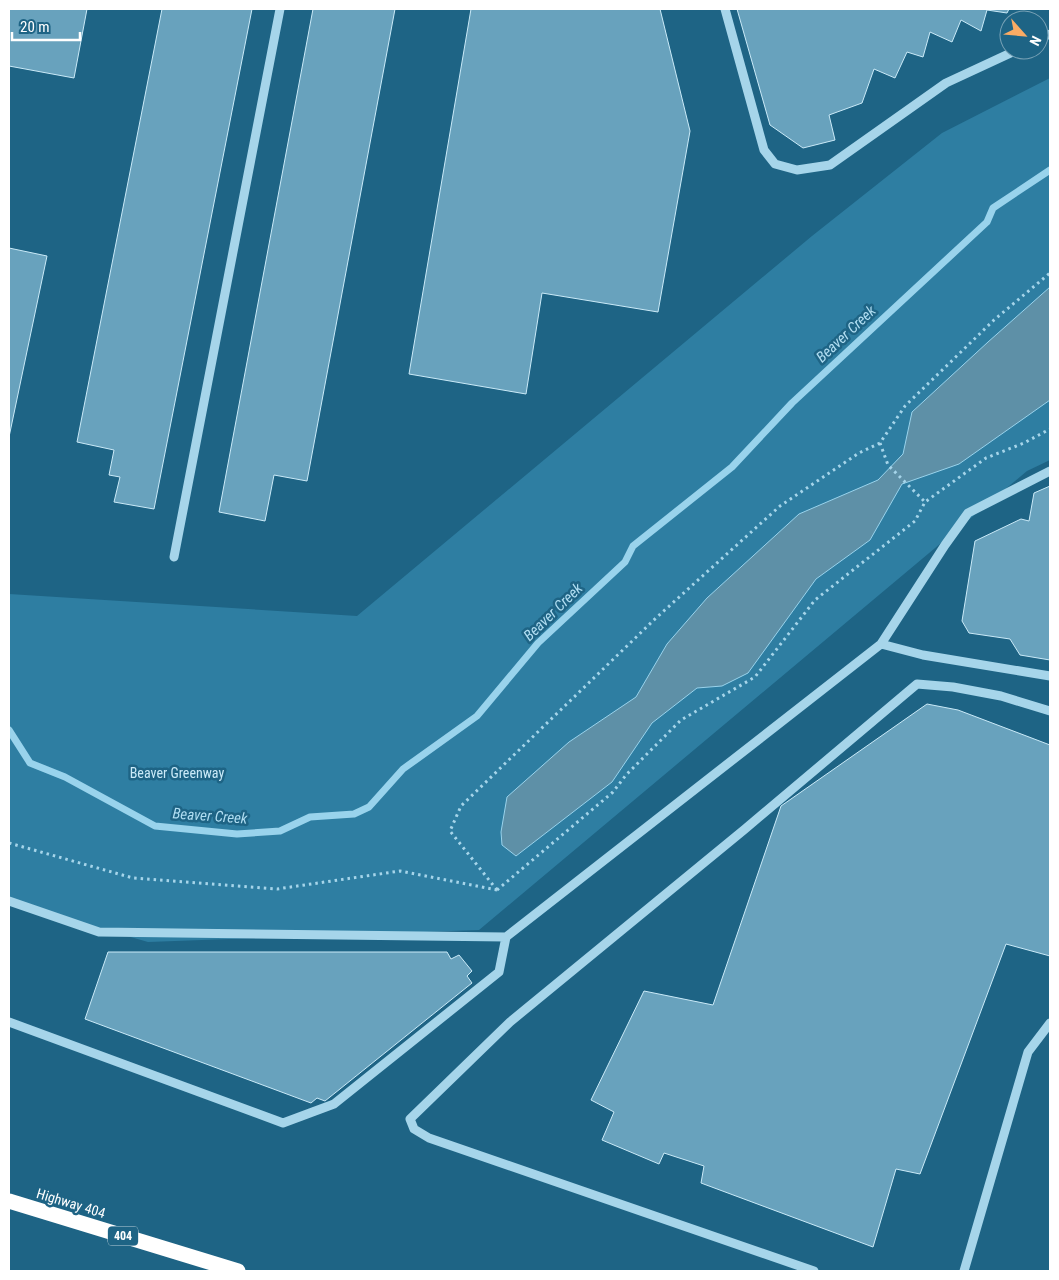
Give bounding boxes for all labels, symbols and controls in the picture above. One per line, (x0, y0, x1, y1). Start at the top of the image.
scale bar (12, 10, 80, 42)
north arrow (999, 10, 1049, 60)
text: 20 m (20, 18, 50, 36)
text: N (1027, 33, 1045, 48)
water label: Beaver Creek (812, 301, 880, 366)
water label: Beaver Creek (520, 579, 587, 645)
park label: Beaver Greenway (130, 765, 224, 781)
water label: Beaver Creek (172, 804, 249, 828)
street label: Highway 404 (35, 1185, 107, 1221)
road number: 404 (108, 1226, 138, 1246)

